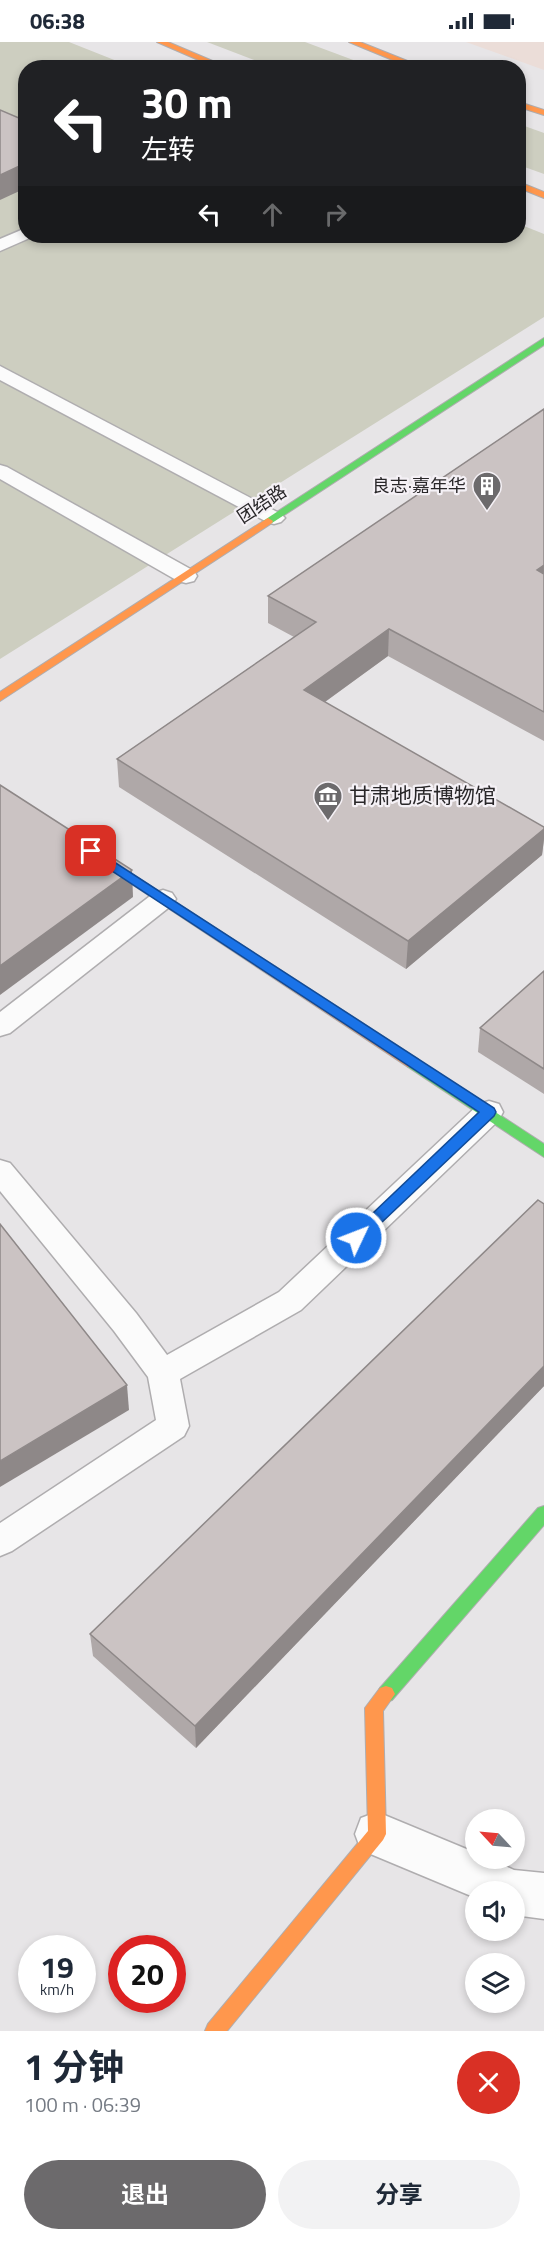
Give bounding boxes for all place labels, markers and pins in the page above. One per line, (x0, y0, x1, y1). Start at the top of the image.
building icon: 良志·嘉年华 (471, 470, 503, 512)
place label: 良志·嘉年华 (372, 472, 466, 499)
place label: 甘肃地质博物馆 (349, 779, 496, 811)
museum icon: 甘肃地质博物馆 (312, 780, 344, 822)
pin (65, 825, 116, 876)

